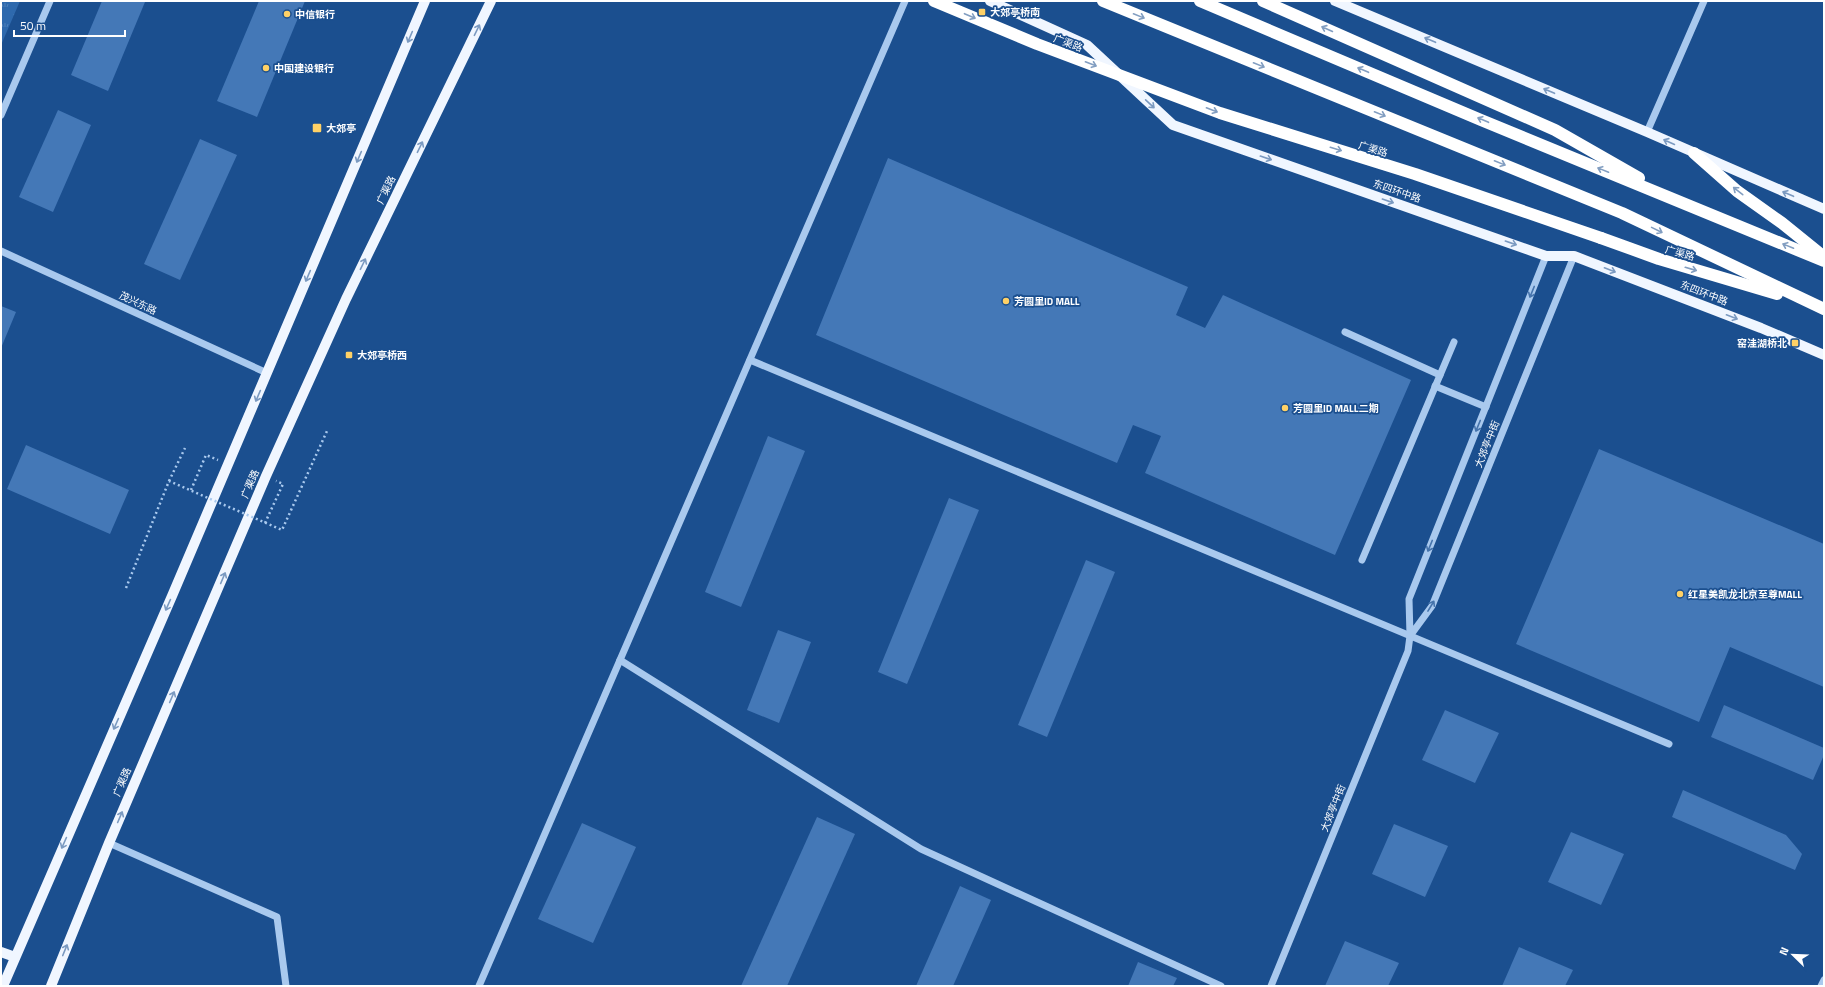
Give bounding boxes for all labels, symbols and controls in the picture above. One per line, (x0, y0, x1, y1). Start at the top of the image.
place label: 大郊亭桥南 (990, 5, 1040, 20)
place label: 中信银行 (295, 7, 335, 22)
marker: 大郊亭桥南 (977, 7, 987, 17)
marker: 中信银行 (282, 9, 292, 19)
scale bar (14, 12, 125, 38)
one-way arrow (1133, 12, 1145, 20)
one-way arrow (964, 13, 976, 20)
text: 50 m (20, 16, 46, 35)
one-way arrow (474, 25, 481, 37)
one-way arrow (1321, 25, 1333, 32)
one-way arrow (405, 30, 413, 42)
street label: 广渠路 (1051, 31, 1085, 55)
one-way arrow (1424, 36, 1436, 44)
place label: 中国建设银行 (274, 61, 334, 76)
one-way arrow (1084, 61, 1096, 69)
one-way arrow (1253, 62, 1265, 69)
marker: 中国建设银行 (261, 63, 271, 73)
one-way arrow (1357, 66, 1369, 73)
one-way arrow (1544, 87, 1556, 94)
one-way arrow (1145, 99, 1155, 108)
one-way arrow (1206, 107, 1218, 115)
one-way arrow (1373, 111, 1385, 118)
one-way arrow (1477, 116, 1489, 124)
place label: 大郊亭 (326, 121, 356, 136)
marker: 大郊亭 (311, 122, 323, 134)
street label: 广渠路 (1356, 137, 1390, 161)
one-way arrow (1663, 138, 1675, 145)
one-way arrow (417, 141, 424, 153)
one-way arrow (1330, 146, 1342, 154)
one-way arrow (355, 150, 362, 162)
one-way arrow (1259, 154, 1271, 162)
one-way arrow (1494, 160, 1506, 168)
one-way arrow (1597, 166, 1609, 173)
street label: 广渠路 (373, 173, 399, 207)
street label: 东四环中路 (1371, 176, 1423, 206)
one-way arrow (1732, 187, 1743, 195)
one-way arrow (1783, 190, 1795, 197)
one-way arrow (1382, 197, 1394, 205)
one-way arrow (1650, 227, 1662, 234)
one-way arrow (1505, 240, 1517, 248)
street label: 广渠路 (1664, 242, 1696, 264)
one-way arrow (1782, 242, 1794, 249)
one-way arrow (360, 258, 367, 270)
one-way arrow (1684, 266, 1697, 273)
one-way arrow (1604, 267, 1616, 275)
one-way arrow (304, 270, 312, 282)
street label: 东四环中路 (1678, 277, 1730, 309)
one-way arrow (1528, 285, 1535, 297)
street label: 茂兴东路 (117, 288, 159, 318)
place label: 芳圆里ID MALL (1014, 294, 1080, 309)
marker: 芳圆里ID MALL (1001, 296, 1011, 306)
one-way arrow (1725, 313, 1737, 321)
place label: 窑洼湖桥北 (1737, 336, 1787, 351)
marker: 窑洼湖桥北 (1790, 338, 1800, 348)
place label: 大郊亭桥西 (357, 348, 407, 363)
marker: 大郊亭桥西 (344, 350, 354, 360)
one-way arrow (253, 390, 261, 402)
place label: 芳圆里ID MALL二期 (1293, 401, 1378, 416)
marker: 芳圆里ID MALL二期 (1280, 403, 1290, 413)
street label: 大郊亭中街 (1471, 418, 1503, 470)
one-way arrow (1474, 419, 1482, 431)
street label: 广渠路 (237, 467, 263, 501)
one-way arrow (1426, 540, 1433, 552)
one-way arrow (220, 572, 227, 584)
place label: 红星美凯龙北京至尊MALL (1688, 587, 1802, 602)
marker: 红星美凯龙北京至尊MALL (1675, 589, 1685, 599)
one-way arrow (164, 599, 172, 611)
one-way arrow (1427, 601, 1435, 612)
one-way arrow (168, 692, 176, 704)
one-way arrow (112, 718, 120, 730)
street label: 广渠路 (109, 765, 135, 799)
street label: 大郊亭中街 (1317, 782, 1349, 834)
one-way arrow (117, 811, 125, 823)
one-way arrow (60, 837, 68, 849)
north arrow (1773, 935, 1813, 975)
one-way arrow (62, 944, 70, 956)
text: N (1775, 944, 1793, 958)

